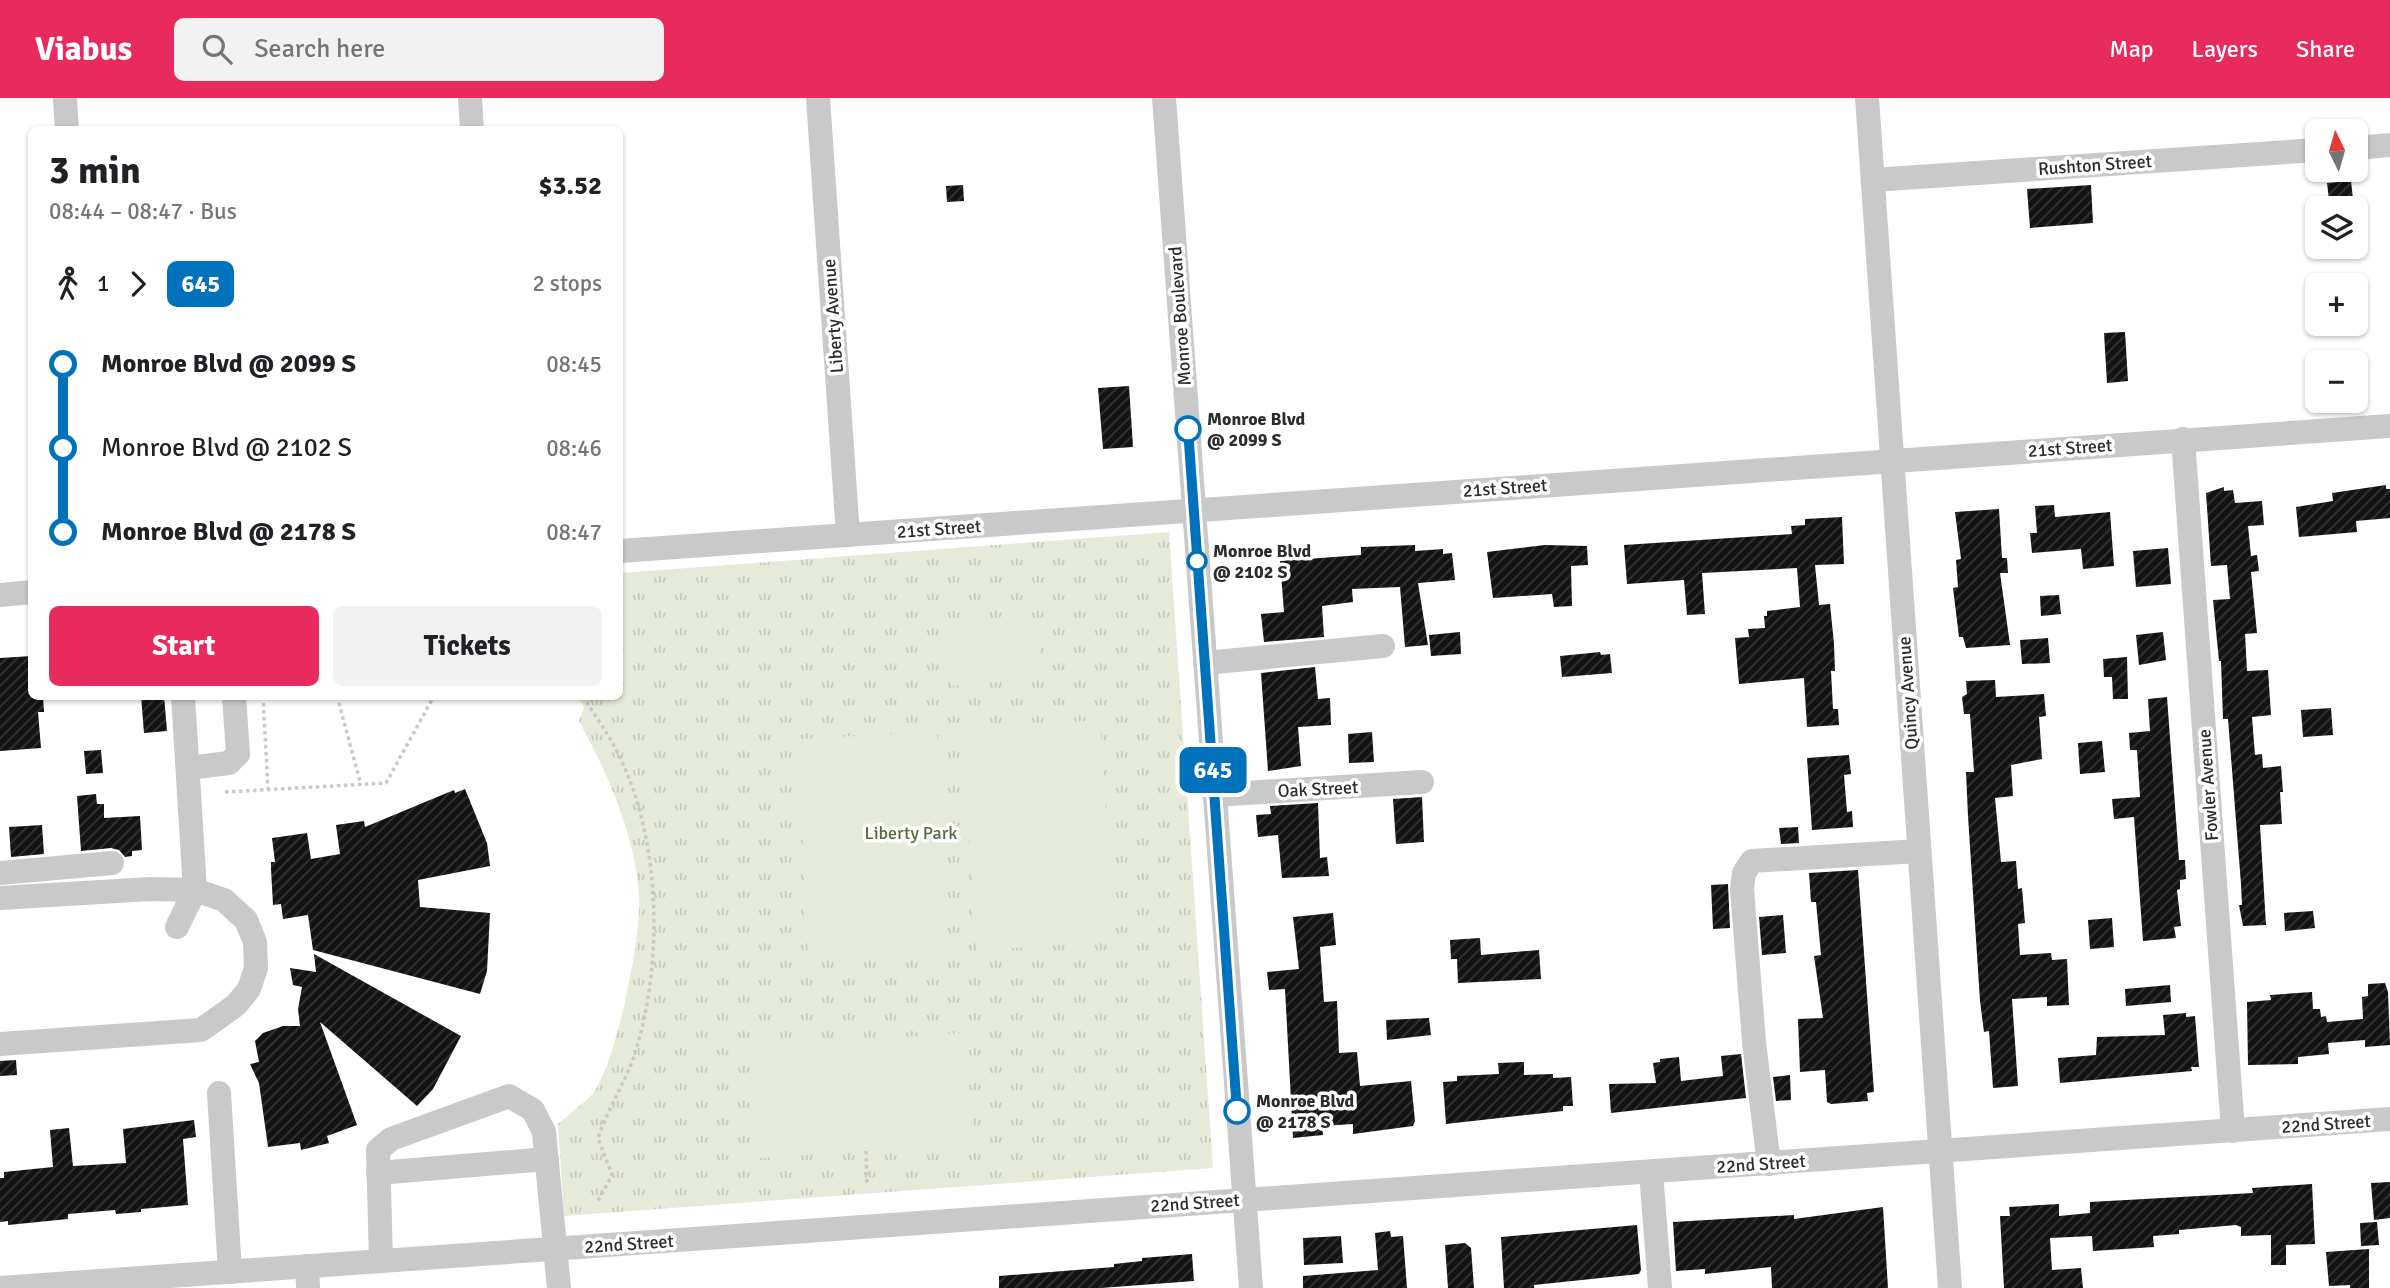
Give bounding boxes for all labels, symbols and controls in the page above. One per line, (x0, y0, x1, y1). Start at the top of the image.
search box (174, 18, 664, 81)
text: Viabus (35, 29, 132, 70)
icon: search (198, 30, 236, 68)
text: Search here (254, 33, 385, 65)
text: Map (2109, 34, 2154, 64)
text: Layers (2192, 34, 2258, 64)
text: Share (2296, 34, 2355, 64)
north arrow (2305, 119, 2368, 182)
map controls (2305, 119, 2368, 413)
text: 3 min (49, 147, 141, 194)
street label: Rushton Street (2037, 150, 2153, 180)
text: $3.52 (538, 170, 602, 202)
button: layers (2305, 196, 2368, 259)
text: 08:44 – 08:47 · Bus (49, 197, 237, 226)
street label: Monroe Boulevard (1164, 246, 1196, 386)
street label: Liberty Avenue (818, 258, 848, 374)
icon: walk (49, 265, 87, 303)
icon: forward (119, 265, 157, 303)
text: 1 (97, 269, 109, 298)
text: 645 (181, 269, 220, 299)
text: 2 stops (532, 269, 602, 298)
button: + (2305, 273, 2368, 336)
text: Monroe Blvd @ 2099 S (101, 348, 356, 380)
text: 08:45 (546, 350, 602, 379)
button: − (2305, 350, 2368, 413)
place label: Monroe Blvd @ 2099 S (1207, 408, 1305, 451)
marker: Monroe Blvd @ 2099 S (1175, 416, 1201, 442)
text: Monroe Blvd @ 2102 S (101, 432, 352, 464)
text: 08:46 (546, 434, 602, 463)
street label: 21st Street (2027, 434, 2113, 462)
street label: 21st Street (1462, 474, 1548, 502)
street label: 21st Street (896, 515, 982, 543)
text: Monroe Blvd @ 2178 S (101, 516, 356, 548)
text: 08:47 (546, 518, 602, 547)
place label: Monroe Blvd @ 2102 S (1213, 540, 1311, 583)
marker: Monroe Blvd @ 2102 S (1187, 551, 1207, 571)
button: Start (49, 606, 319, 686)
button: Tickets (333, 606, 602, 686)
street label: Quincy Avenue (1893, 636, 1923, 750)
street label: Fowler Avenue (2193, 728, 2223, 842)
line badge: 645 (1173, 747, 1253, 793)
text: 645 (1194, 755, 1232, 785)
street label: Oak Street (1277, 776, 1359, 802)
park label: Liberty Park (865, 822, 957, 844)
place label: Monroe Blvd @ 2178 S (1256, 1090, 1354, 1133)
marker: Monroe Blvd @ 2178 S (1224, 1098, 1250, 1124)
street label: 22nd Street (2281, 1110, 2371, 1138)
street label: 22nd Street (1716, 1150, 1806, 1178)
street label: 22nd Street (1150, 1189, 1240, 1217)
street label: 22nd Street (584, 1230, 674, 1258)

